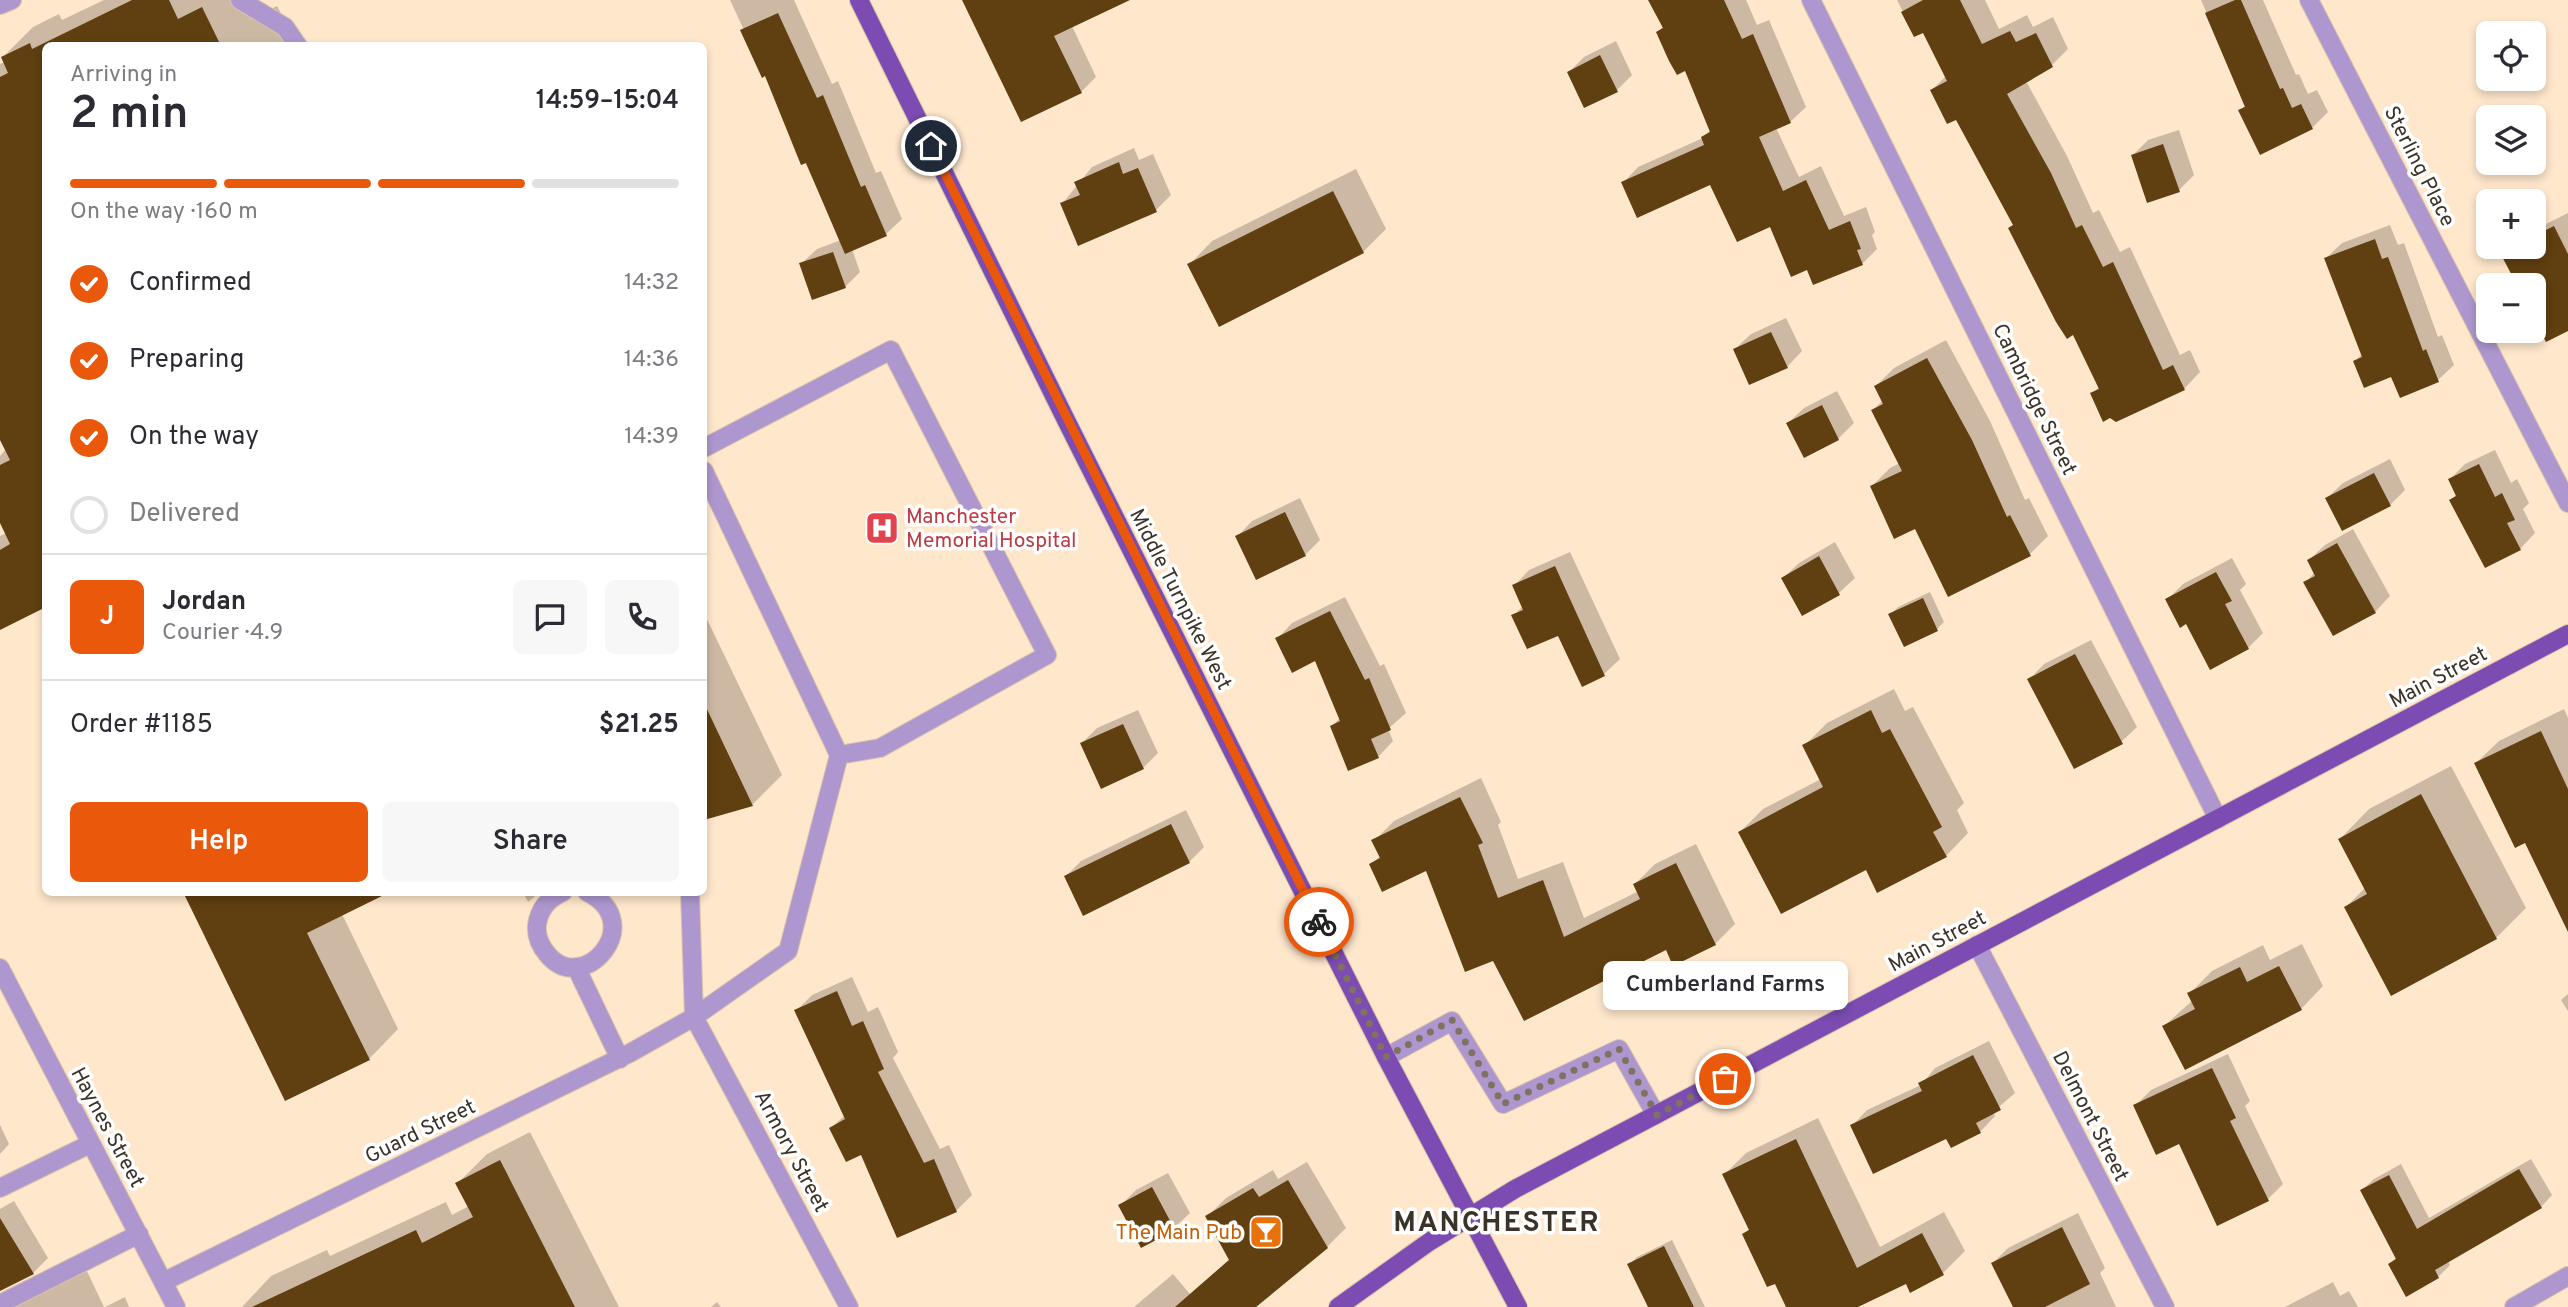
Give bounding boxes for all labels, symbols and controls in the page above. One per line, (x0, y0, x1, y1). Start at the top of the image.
map controls (2476, 21, 2546, 343)
button: locate (2476, 21, 2546, 91)
text: Arriving in (70, 61, 177, 90)
text: 14:59–15:04 (536, 85, 679, 118)
text: 2 min (70, 86, 189, 145)
street label: Sterling Place (2377, 102, 2461, 231)
button: layers (2476, 105, 2546, 175)
pin (901, 116, 961, 176)
icon: home (912, 127, 950, 165)
button: + (2476, 189, 2546, 259)
text: On the way · 160 m (70, 198, 258, 227)
icon: check (70, 265, 108, 303)
text: Confirmed (129, 267, 252, 300)
text: 14:32 (624, 269, 679, 298)
button: − (2476, 273, 2546, 343)
street label: Cambridge Street (1985, 319, 2082, 480)
icon: check (70, 342, 108, 380)
text: Preparing (129, 344, 244, 377)
text: 14:36 (624, 346, 679, 375)
icon: check (70, 419, 108, 457)
text: On the way (129, 421, 259, 454)
text: 14:39 (624, 423, 679, 452)
text: Delivered (129, 498, 240, 531)
place label: Manchester Memorial Hospital (906, 504, 1077, 555)
street label: Middle Turnpike West (1122, 505, 1237, 695)
hospital icon: Manchester Memorial Hospital (863, 509, 901, 547)
button: chat (513, 580, 587, 654)
button: phone (605, 580, 679, 654)
text: Jordan (162, 586, 246, 619)
text: J (100, 601, 114, 634)
text: Courier · 4.9 (162, 619, 283, 648)
street label: Main Street (2385, 641, 2492, 715)
text: Order #1185 (70, 709, 213, 742)
text: $21.25 (599, 709, 679, 742)
button: Help (70, 802, 368, 882)
button: Share (382, 802, 679, 882)
courier (1284, 887, 1354, 957)
icon: bike (1300, 903, 1338, 941)
street label: Main Street (1884, 905, 1991, 979)
callout: Cumberland Farms (1602, 960, 1848, 1009)
text: Cumberland Farms (1626, 971, 1825, 1000)
street label: Delmont Street (2045, 1047, 2134, 1186)
pin (1695, 1049, 1755, 1109)
icon: bag (1706, 1060, 1744, 1098)
street label: Haynes Street (64, 1063, 150, 1192)
street label: Armory Street (747, 1086, 834, 1217)
street label: Guard Street (361, 1094, 480, 1171)
district label: MANCHESTER (1393, 1206, 1601, 1242)
bar icon: The Main Pub (1247, 1213, 1285, 1251)
place label: The Main Pub (1115, 1220, 1242, 1247)

